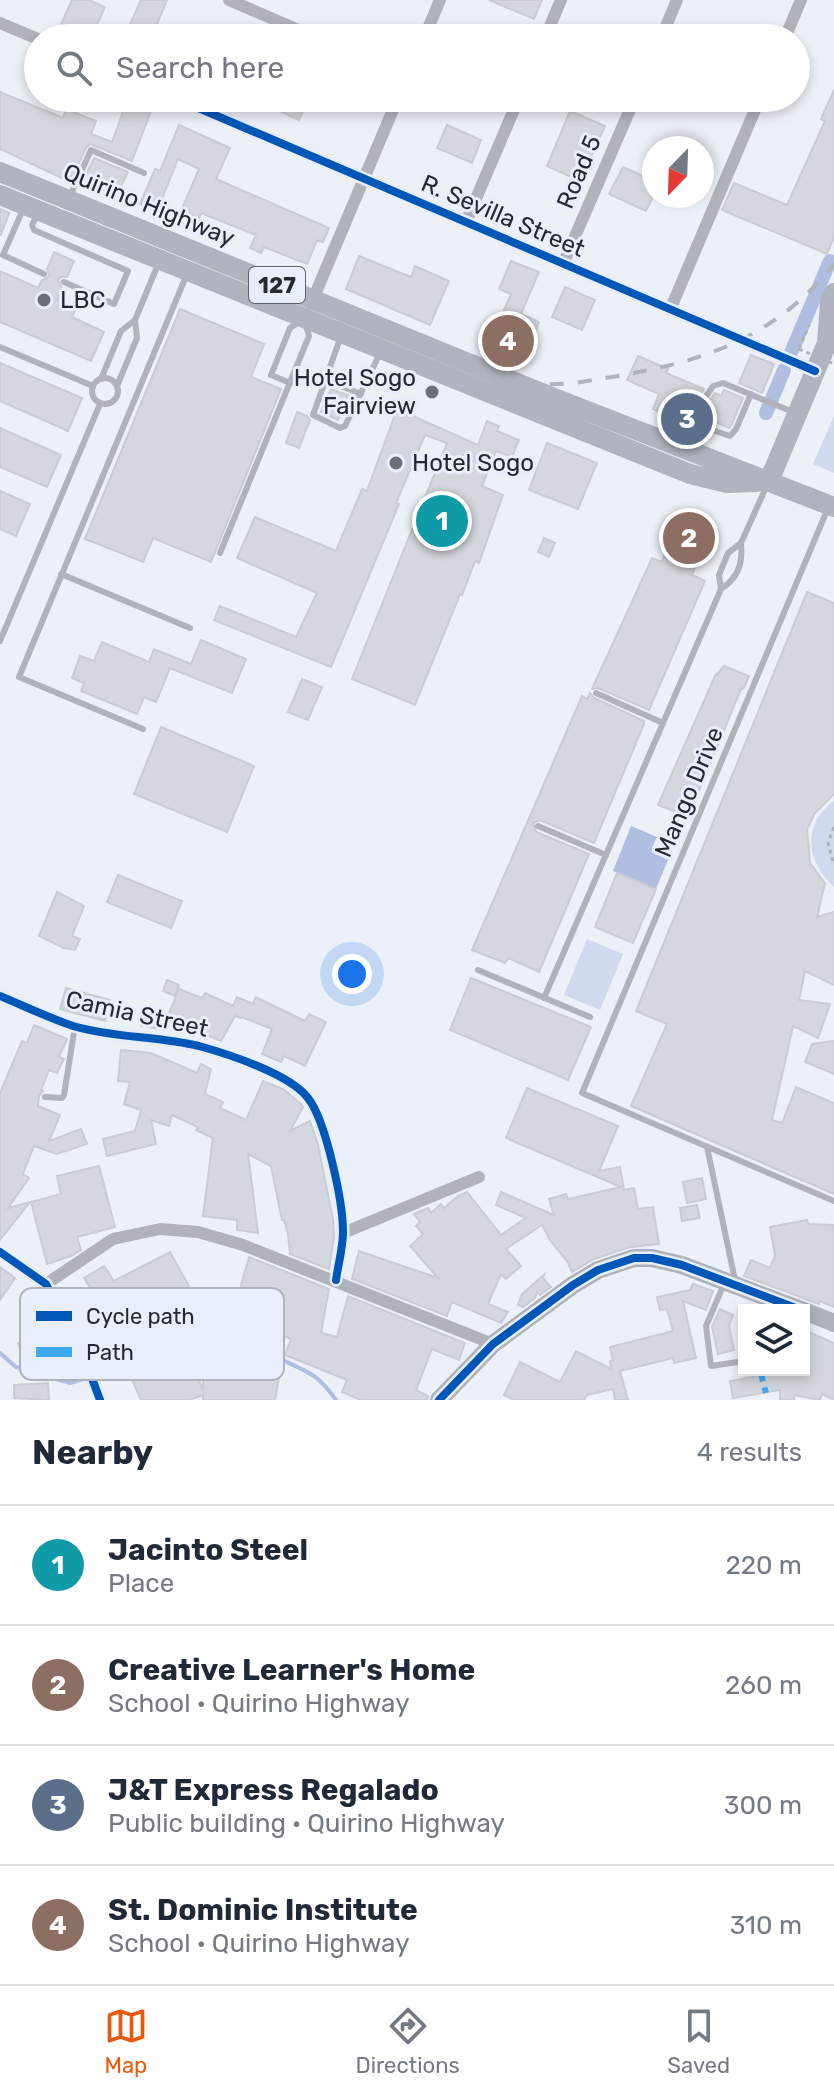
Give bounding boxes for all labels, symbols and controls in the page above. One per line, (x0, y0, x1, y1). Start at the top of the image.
search box (24, 24, 810, 112)
icon: search (52, 46, 96, 90)
text: Search here (116, 50, 284, 86)
street label: Road 5 (551, 131, 607, 213)
north arrow (642, 136, 714, 208)
street label: Quirino Highway (59, 158, 239, 252)
street label: R. Sevilla Street (417, 169, 589, 263)
road number: 127 (249, 267, 305, 303)
place label: LBC (60, 286, 106, 314)
marker: LBC (35, 291, 53, 309)
pin: 4 (482, 311, 534, 371)
place label: Hotel Sogo Fairview (294, 364, 416, 420)
marker: Hotel Sogo Fairview (423, 383, 441, 401)
pin: 3 (661, 389, 713, 449)
place label: Hotel Sogo (412, 449, 534, 477)
marker: Hotel Sogo (387, 454, 405, 472)
pin: 1 (416, 491, 468, 551)
pin: 2 (663, 508, 715, 568)
street label: Mango Drive (649, 723, 729, 861)
your location (332, 954, 372, 994)
street label: Camia Street (63, 985, 211, 1043)
legend (20, 1288, 284, 1380)
text: Cycle path (86, 1303, 195, 1330)
map controls (738, 1304, 810, 1376)
button: layers (738, 1304, 810, 1376)
text: Path (86, 1339, 134, 1366)
text: Nearby (32, 1432, 153, 1473)
text: 4 results (697, 1437, 802, 1468)
text: Jacinto Steel (108, 1532, 308, 1568)
text: 1 (52, 1550, 64, 1581)
text: 220 m (725, 1550, 802, 1581)
text: Place (108, 1568, 174, 1599)
text: Creative Learner's Home (108, 1652, 475, 1688)
text: 2 (50, 1670, 66, 1701)
text: 260 m (725, 1670, 802, 1701)
text: School · Quirino Highway (108, 1688, 410, 1719)
text: J&T Express Regalado (108, 1772, 439, 1808)
text: 3 (49, 1790, 67, 1821)
text: 300 m (724, 1790, 802, 1821)
text: Public building · Quirino Highway (108, 1808, 505, 1839)
text: St. Dominic Institute (108, 1892, 418, 1928)
text: 4 (49, 1910, 67, 1941)
text: 310 m (730, 1910, 802, 1941)
text: School · Quirino Highway (108, 1928, 410, 1959)
tab: Map (104, 2004, 148, 2079)
tab: Directions (355, 2004, 460, 2079)
tab: Saved (667, 2004, 730, 2079)

